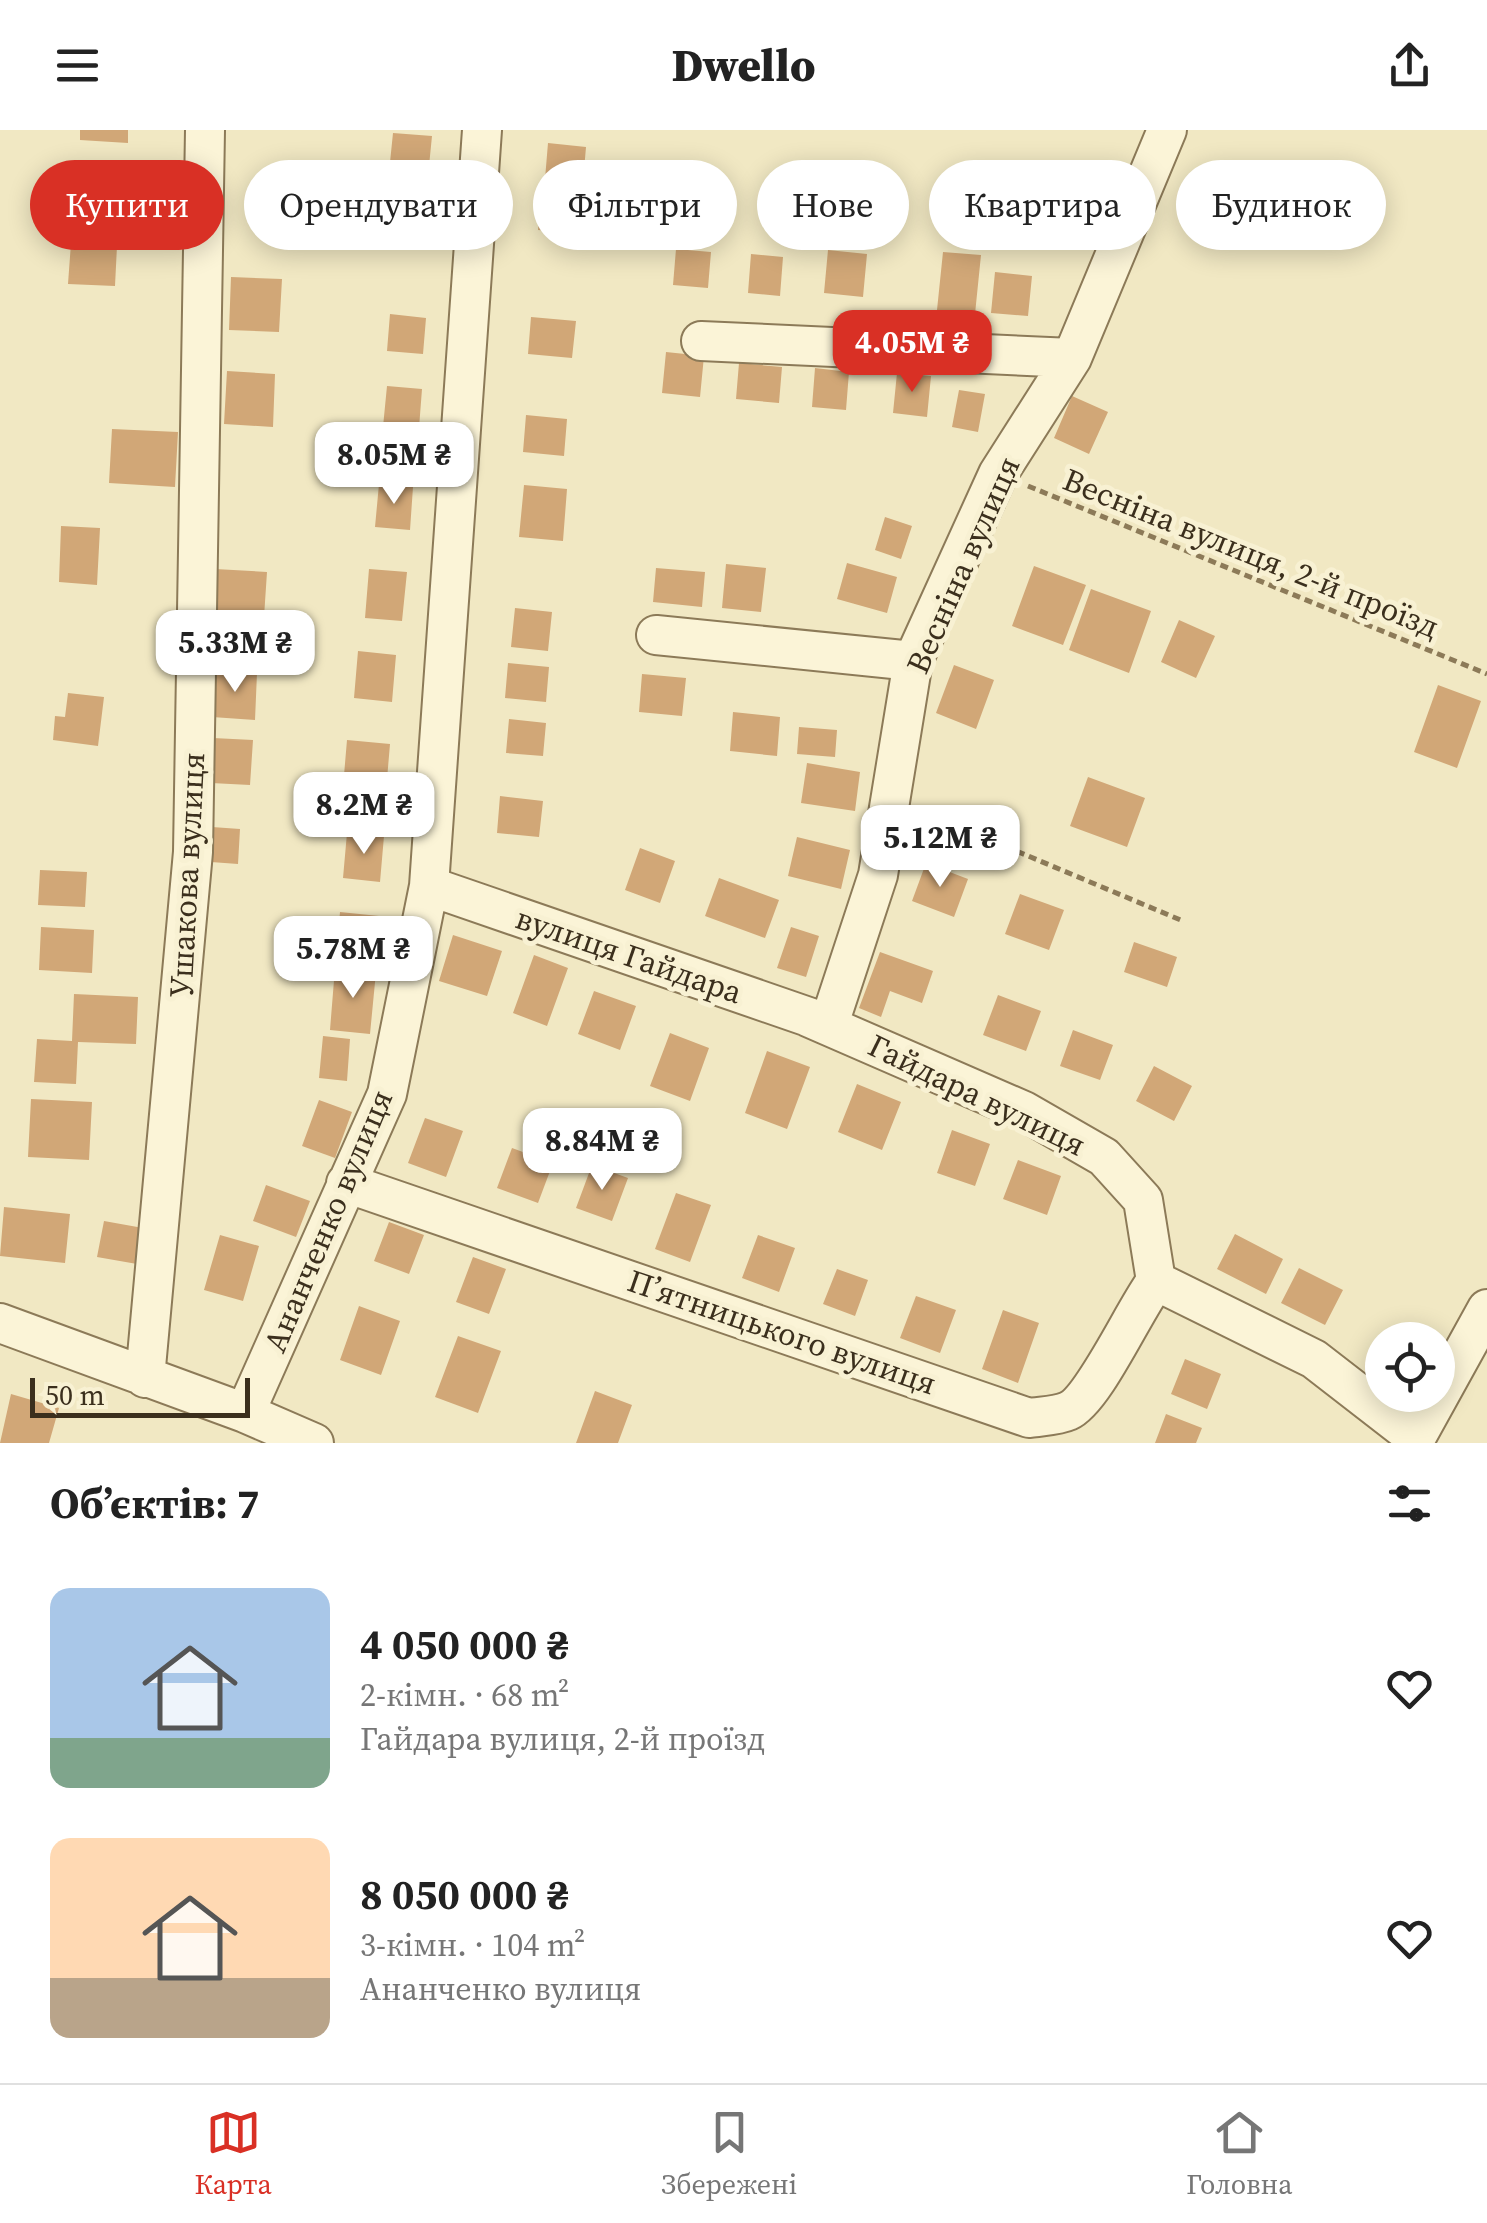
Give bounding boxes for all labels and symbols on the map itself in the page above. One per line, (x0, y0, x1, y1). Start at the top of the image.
pin: 4.05M ₴ (820, 310, 1004, 395)
pin: 8.05M ₴ (302, 422, 486, 507)
street label: Весніна вулиця (895, 450, 1031, 680)
street label: Весніна вулиця, 2-й проїзд (1057, 457, 1445, 649)
pin: 5.33M ₴ (143, 610, 327, 695)
street label: Ушакова вулиця (159, 751, 215, 999)
pin: 8.2M ₴ (283, 772, 445, 857)
pin: 5.12M ₴ (848, 805, 1032, 890)
street label: вулиця Гайдара (510, 896, 749, 1015)
pin: 5.78M ₴ (261, 916, 445, 1001)
street label: Гайдара вулиця (861, 1023, 1093, 1167)
street label: Ананченко вулиця (253, 1083, 403, 1359)
pin: 8.84M ₴ (510, 1108, 694, 1193)
street label: П’ятницького вулиця (622, 1259, 942, 1405)
scale bar (30, 1373, 250, 1418)

